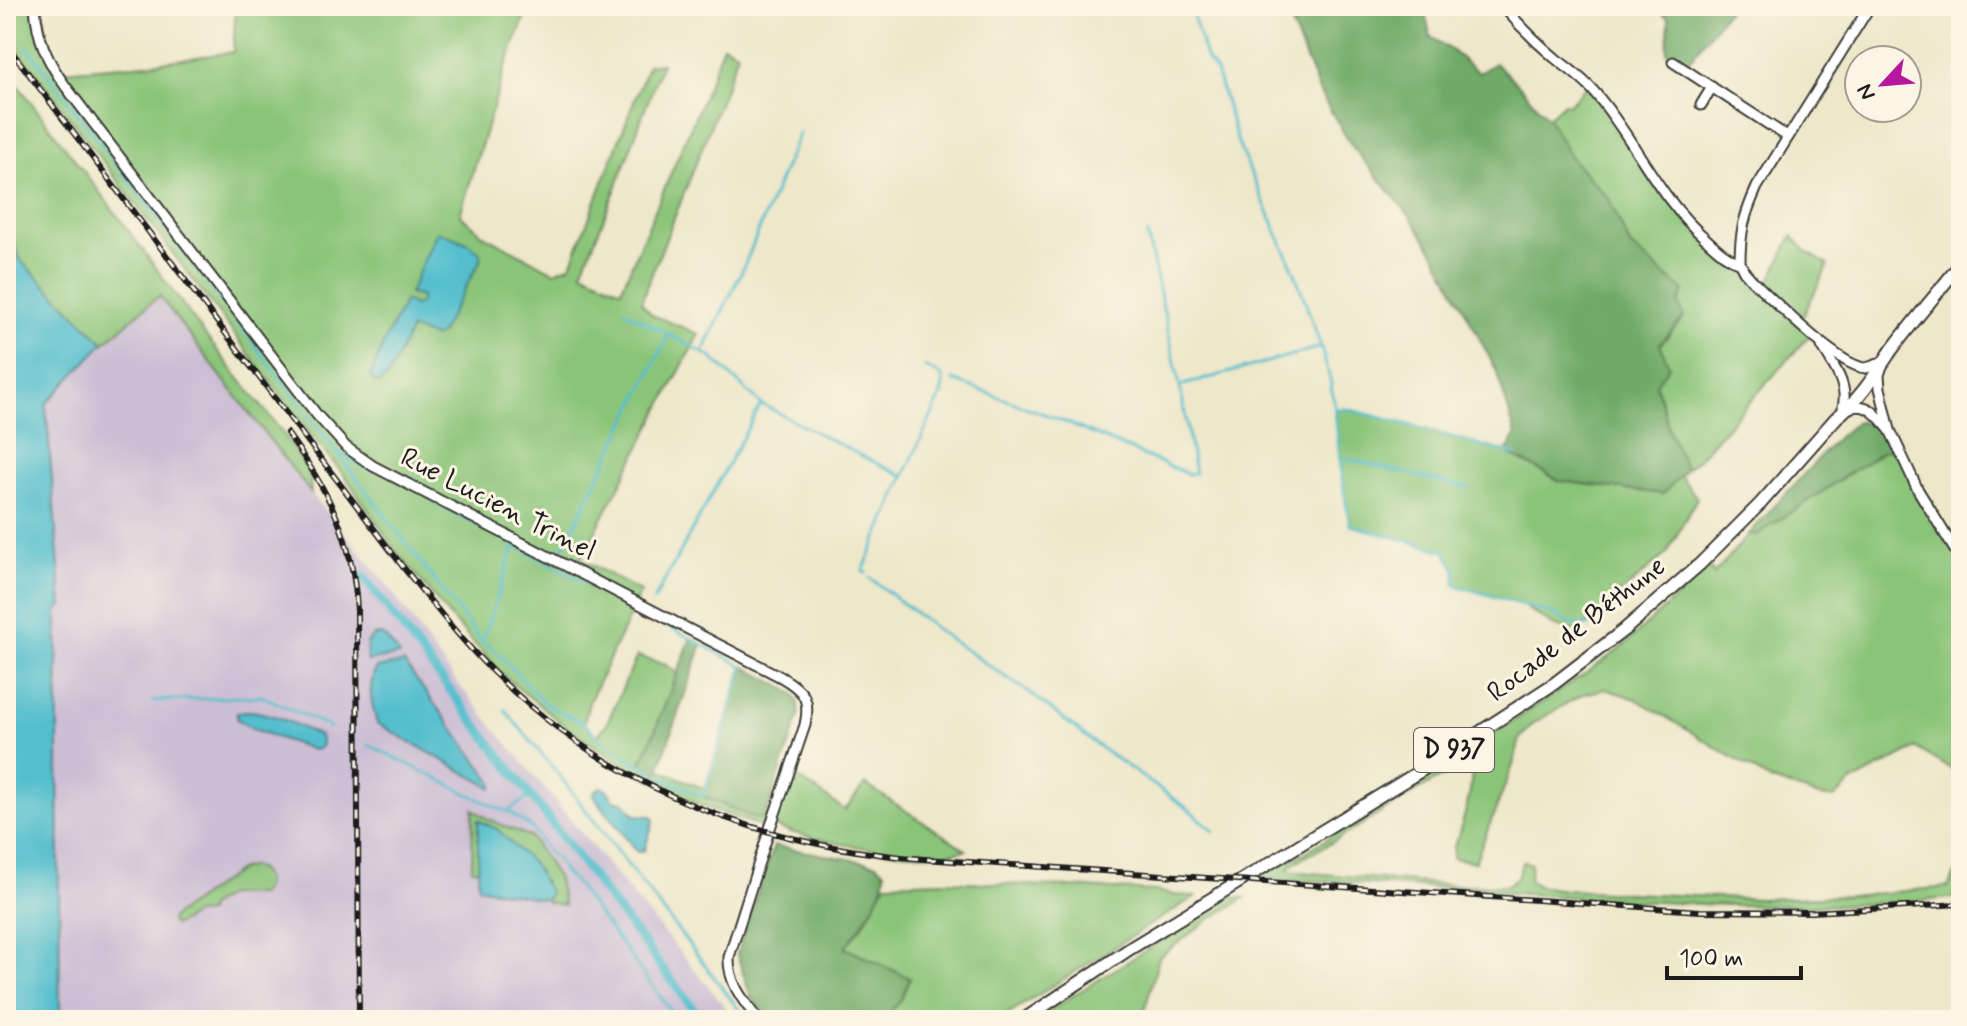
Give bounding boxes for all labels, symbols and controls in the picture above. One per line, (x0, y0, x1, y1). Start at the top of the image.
north arrow (1843, 44, 1923, 124)
text: N (1851, 79, 1883, 105)
street label: Rue Lucien Trinel (394, 440, 602, 570)
street label: Rocade de Béthune (1480, 548, 1674, 712)
road number: D 937 (1414, 728, 1494, 772)
scale bar (1667, 930, 1801, 980)
text: 100 m (1679, 944, 1743, 975)

